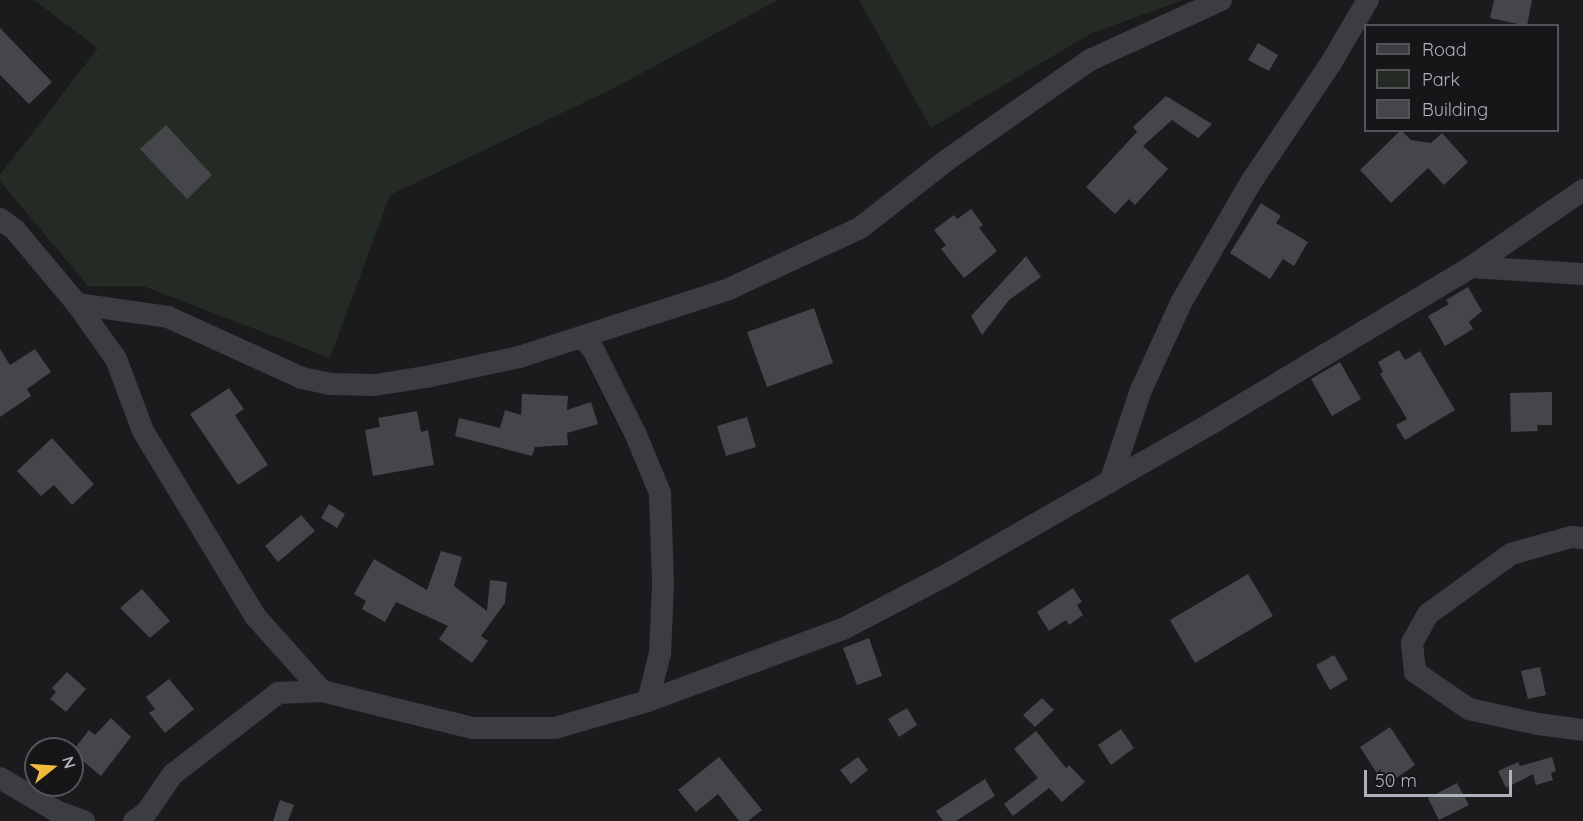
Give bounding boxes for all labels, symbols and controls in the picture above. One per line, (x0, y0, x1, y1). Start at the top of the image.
legend (1364, 24, 1559, 132)
text: Road (1422, 38, 1467, 61)
text: Park (1422, 68, 1460, 91)
text: Building (1422, 98, 1488, 121)
north arrow (24, 737, 84, 797)
text: N (58, 754, 81, 771)
scale bar (1367, 758, 1516, 796)
text: 50 m (1375, 769, 1417, 792)

